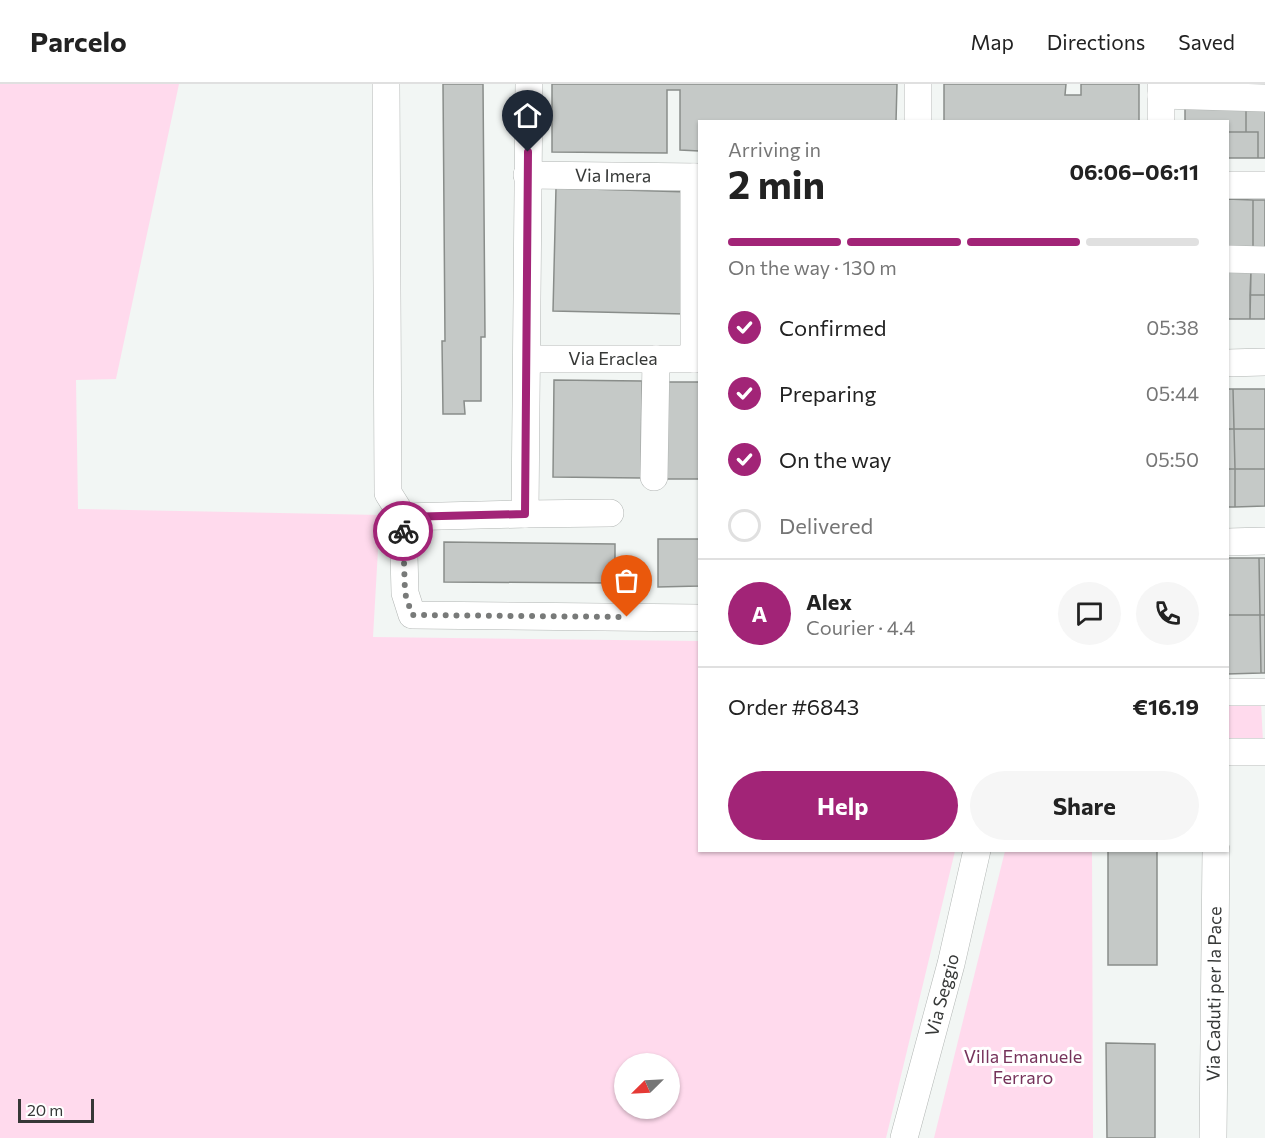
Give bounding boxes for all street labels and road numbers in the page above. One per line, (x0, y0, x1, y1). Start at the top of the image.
street label: Via Imera (575, 164, 651, 186)
street label: Via Eraclea (568, 347, 658, 369)
street label: Via Caduti per la Pace (1202, 906, 1225, 1082)
street label: Via Seggio (920, 951, 963, 1039)

